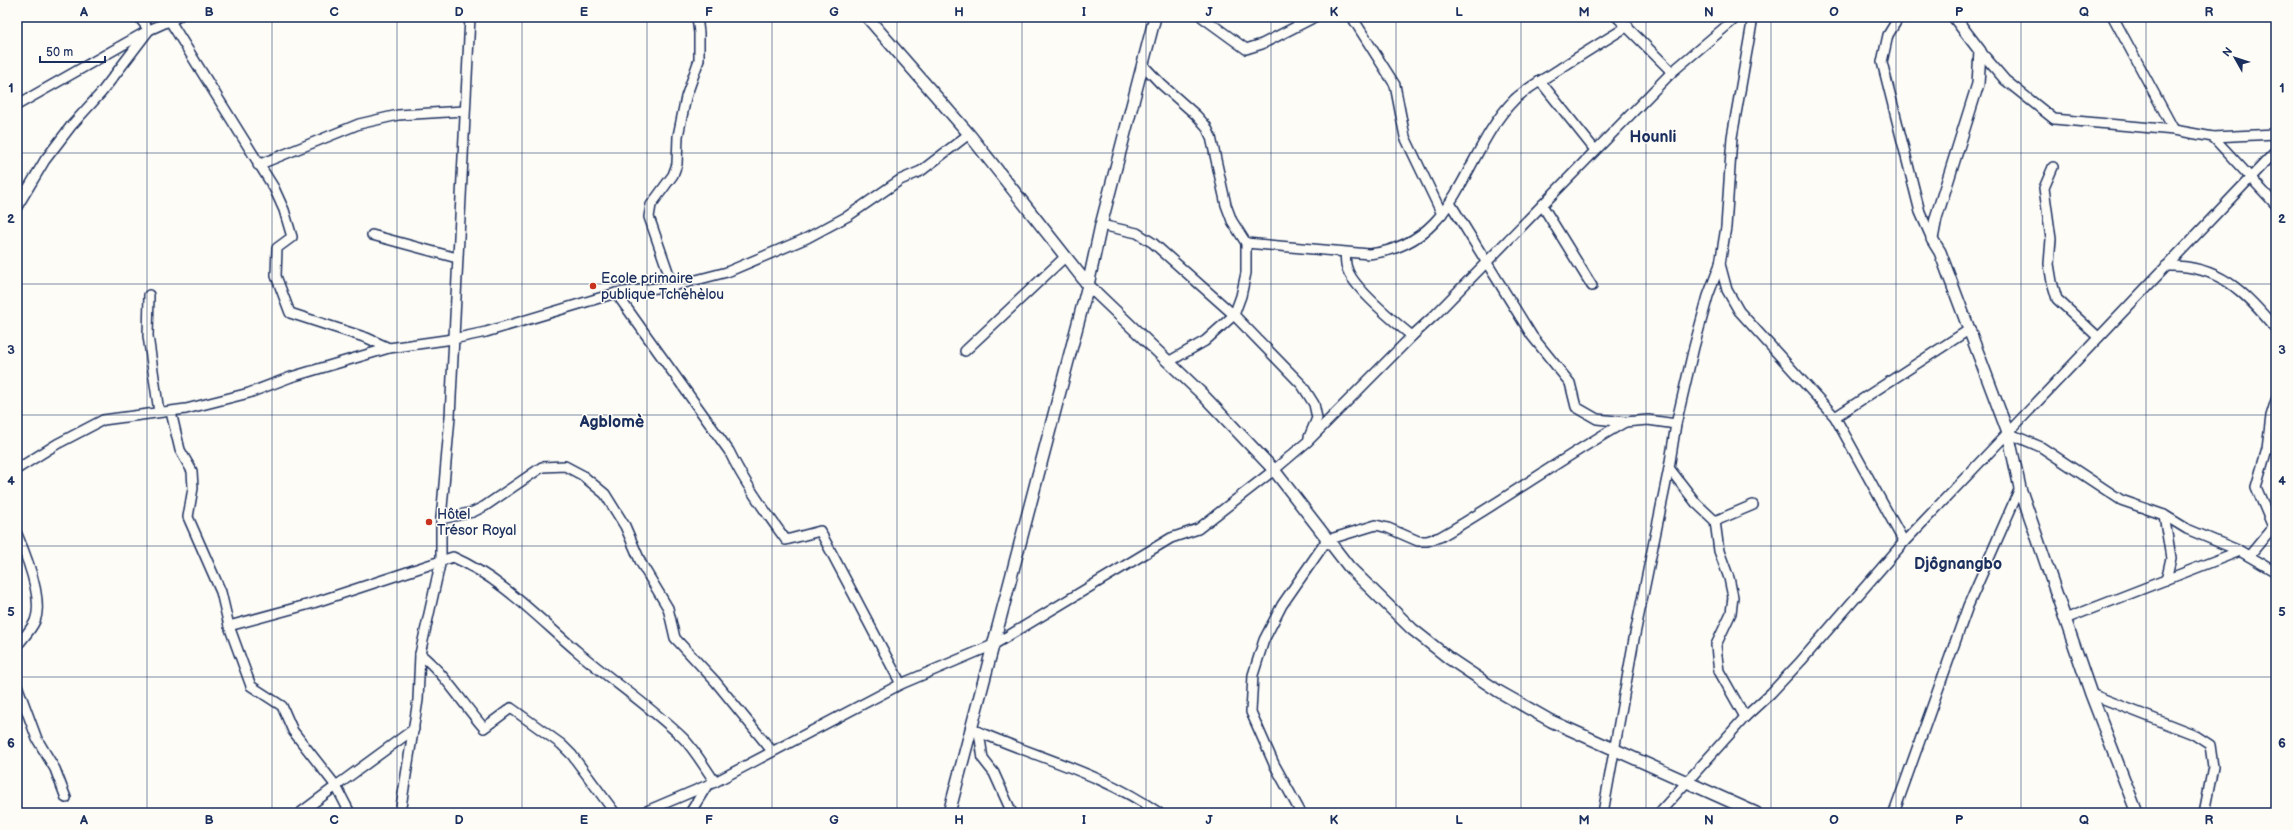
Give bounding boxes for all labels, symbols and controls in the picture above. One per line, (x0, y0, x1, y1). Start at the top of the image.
text: A (79, 4, 88, 20)
text: B (204, 4, 214, 20)
text: C (329, 4, 339, 20)
text: D (454, 4, 464, 20)
text: E (580, 4, 589, 20)
text: F (705, 4, 713, 20)
text: G (829, 4, 839, 20)
text: H (954, 4, 964, 20)
text: I (1082, 4, 1086, 20)
text: J (1205, 4, 1213, 20)
text: K (1330, 4, 1339, 20)
text: L (1455, 4, 1463, 20)
text: M (1578, 4, 1590, 20)
text: N (1704, 4, 1714, 20)
text: O (1829, 4, 1839, 20)
text: P (1955, 4, 1964, 20)
text: Q (2079, 4, 2089, 20)
text: R (2205, 4, 2214, 20)
scale bar (40, 38, 105, 64)
north arrow (2215, 38, 2255, 78)
text: 50 m (46, 45, 73, 60)
text: N (2220, 45, 2235, 59)
text: 1 (8, 80, 14, 96)
text: 1 (2279, 80, 2285, 96)
district label: Hounli (1630, 128, 1676, 147)
text: 2 (7, 211, 15, 227)
text: 2 (2278, 211, 2286, 227)
place label: Ecole primaire publique Tchèhèlou (601, 270, 724, 303)
marker: Ecole primaire publique Tchèhèlou (588, 281, 598, 291)
text: 3 (7, 342, 15, 358)
text: 3 (2278, 342, 2286, 358)
district label: Agblomè (579, 413, 645, 432)
text: 4 (7, 473, 15, 489)
text: 4 (2278, 473, 2286, 489)
place label: Hôtel Trésor Royal (437, 506, 516, 539)
marker: Hôtel Trésor Royal (424, 517, 434, 527)
district label: Djôgnangbo (1914, 555, 2002, 574)
text: 5 (7, 604, 15, 620)
text: 5 (2278, 604, 2286, 620)
text: 6 (7, 735, 15, 751)
text: 6 (2278, 735, 2286, 751)
text: A (79, 812, 88, 828)
text: B (204, 812, 214, 828)
text: C (329, 812, 339, 828)
text: D (454, 812, 464, 828)
text: E (580, 812, 589, 828)
text: F (705, 812, 713, 828)
text: G (829, 812, 839, 828)
text: H (954, 812, 964, 828)
text: I (1082, 812, 1086, 828)
text: J (1205, 812, 1213, 828)
text: K (1330, 812, 1339, 828)
text: L (1455, 812, 1463, 828)
text: M (1578, 812, 1590, 828)
text: N (1704, 812, 1714, 828)
text: O (1829, 812, 1839, 828)
text: P (1955, 812, 1964, 828)
text: Q (2079, 812, 2089, 828)
text: R (2205, 812, 2214, 828)

